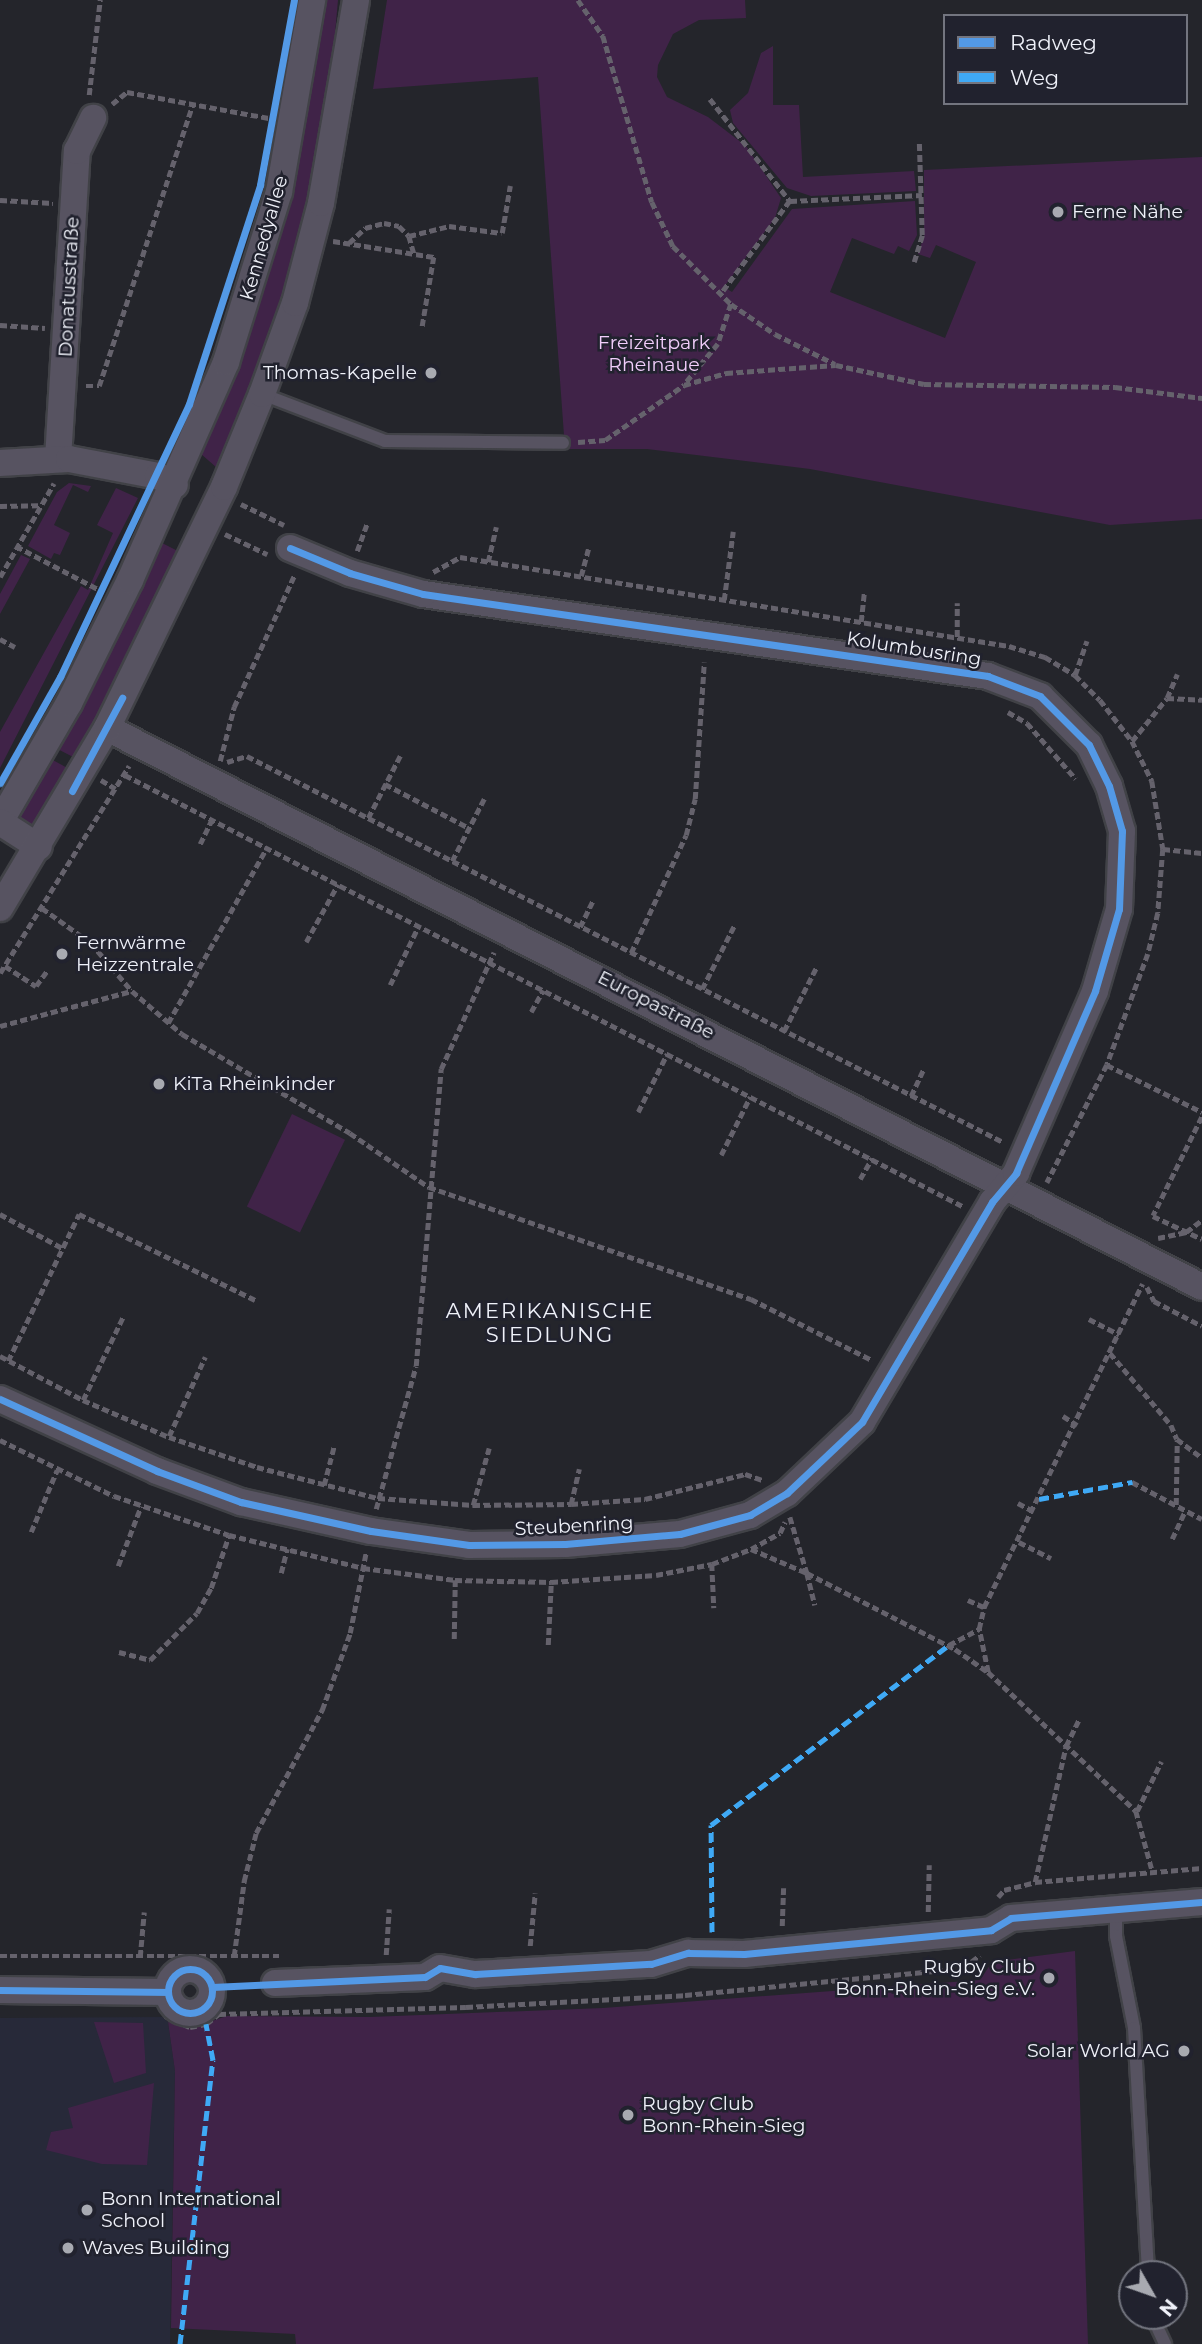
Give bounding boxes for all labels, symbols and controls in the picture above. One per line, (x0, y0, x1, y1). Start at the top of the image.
legend (943, 14, 1188, 105)
text: Radweg (1010, 30, 1097, 55)
text: Weg (1010, 65, 1059, 90)
street label: Kennedyallee (235, 173, 293, 303)
place label: Ferne Nähe (1072, 201, 1183, 223)
marker: Ferne Nähe (1050, 204, 1066, 220)
street label: Donatusstraße (54, 216, 84, 358)
park label: Freizeitpark Rheinaue (598, 332, 710, 376)
place label: Thomas-Kapelle (263, 362, 417, 384)
marker: Thomas-Kapelle (423, 365, 439, 381)
street label: Kolumbusring (845, 627, 983, 671)
place label: Fernwärme Heizzentrale (76, 932, 194, 976)
marker: Fernwärme Heizzentrale (54, 946, 70, 962)
street label: Europastraße (594, 966, 718, 1044)
place label: KiTa Rheinkinder (173, 1073, 335, 1095)
marker: KiTa Rheinkinder (151, 1076, 167, 1092)
district label: AMERIKANISCHE SIEDLUNG (447, 1298, 653, 1348)
street label: Steubenring (514, 1512, 634, 1540)
place label: Rugby Club Bonn-Rhein-Sieg e.V. (835, 1956, 1035, 2000)
marker: Rugby Club Bonn-Rhein-Sieg e.V. (1041, 1970, 1057, 1986)
place label: Solar World AG (1027, 2040, 1170, 2062)
marker: Solar World AG (1176, 2043, 1192, 2059)
place label: Rugby Club Bonn-Rhein-Sieg (642, 2093, 805, 2137)
marker: Rugby Club Bonn-Rhein-Sieg (620, 2107, 636, 2123)
place label: Bonn International School (101, 2188, 281, 2232)
marker: Bonn International School (79, 2202, 95, 2218)
place label: Waves Building (82, 2237, 230, 2259)
marker: Waves Building (60, 2240, 76, 2256)
north arrow (1118, 2260, 1188, 2330)
text: N (1154, 2294, 1182, 2321)

